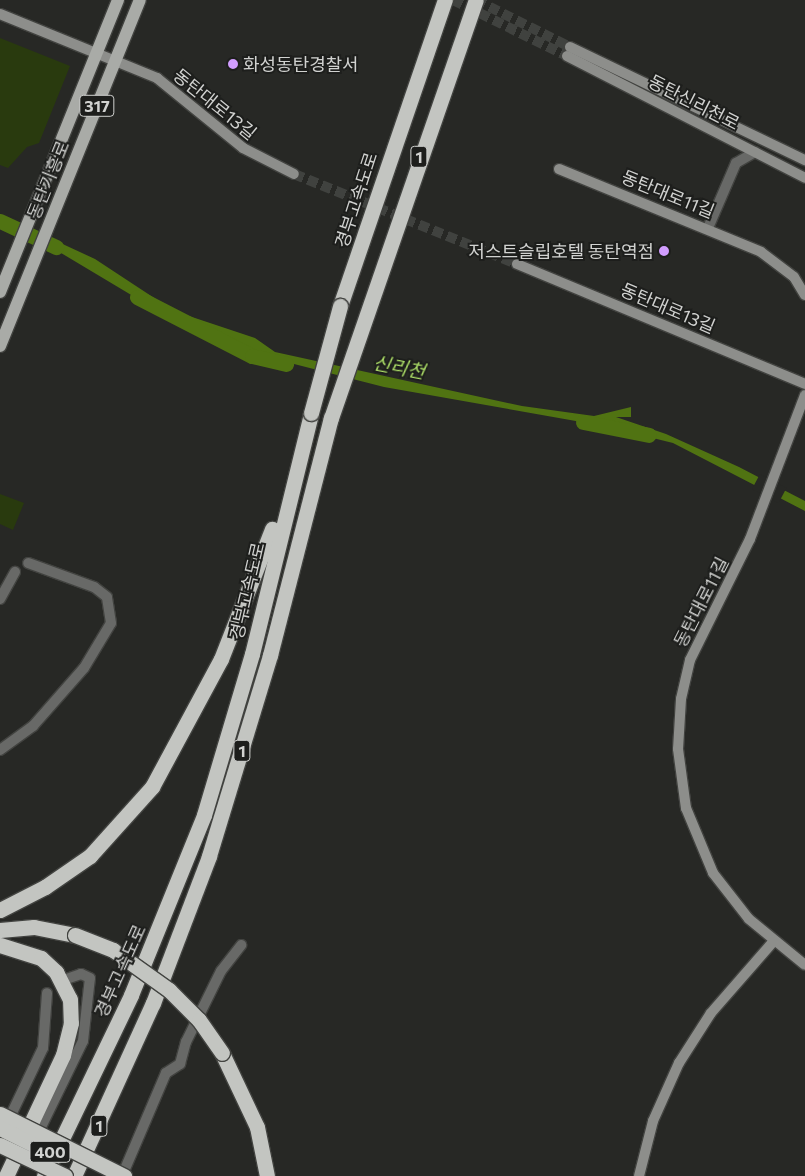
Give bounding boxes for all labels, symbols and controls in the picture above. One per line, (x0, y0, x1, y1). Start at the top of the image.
place label: 화성동탄경찰서 (243, 53, 359, 75)
marker: 화성동탄경찰서 (227, 58, 239, 70)
street label: 동탄대로13길 (169, 64, 261, 144)
street label: 동탄신리천로 (645, 70, 743, 134)
road number: 317 (78, 92, 116, 120)
street label: 동탄기흥로 (22, 138, 74, 222)
road number: 1 (410, 144, 428, 170)
street label: 경부고속도로 (330, 149, 382, 251)
street label: 동탄대로11길 (618, 166, 718, 222)
place label: 저스트슬립호텔 동탄역점 (468, 240, 654, 262)
marker: 저스트슬립호텔 동탄역점 (658, 245, 670, 257)
street label: 동탄대로13길 (617, 278, 719, 338)
water label: 신리천 (371, 351, 427, 383)
street label: 경부고속도로 (225, 540, 269, 642)
street label: 동탄대로11길 (669, 553, 733, 651)
road number: 1 (233, 738, 251, 764)
street label: 경부고속도로 (90, 921, 150, 1021)
road number: 1 (90, 1112, 108, 1140)
road number: 400 (29, 1138, 71, 1166)

